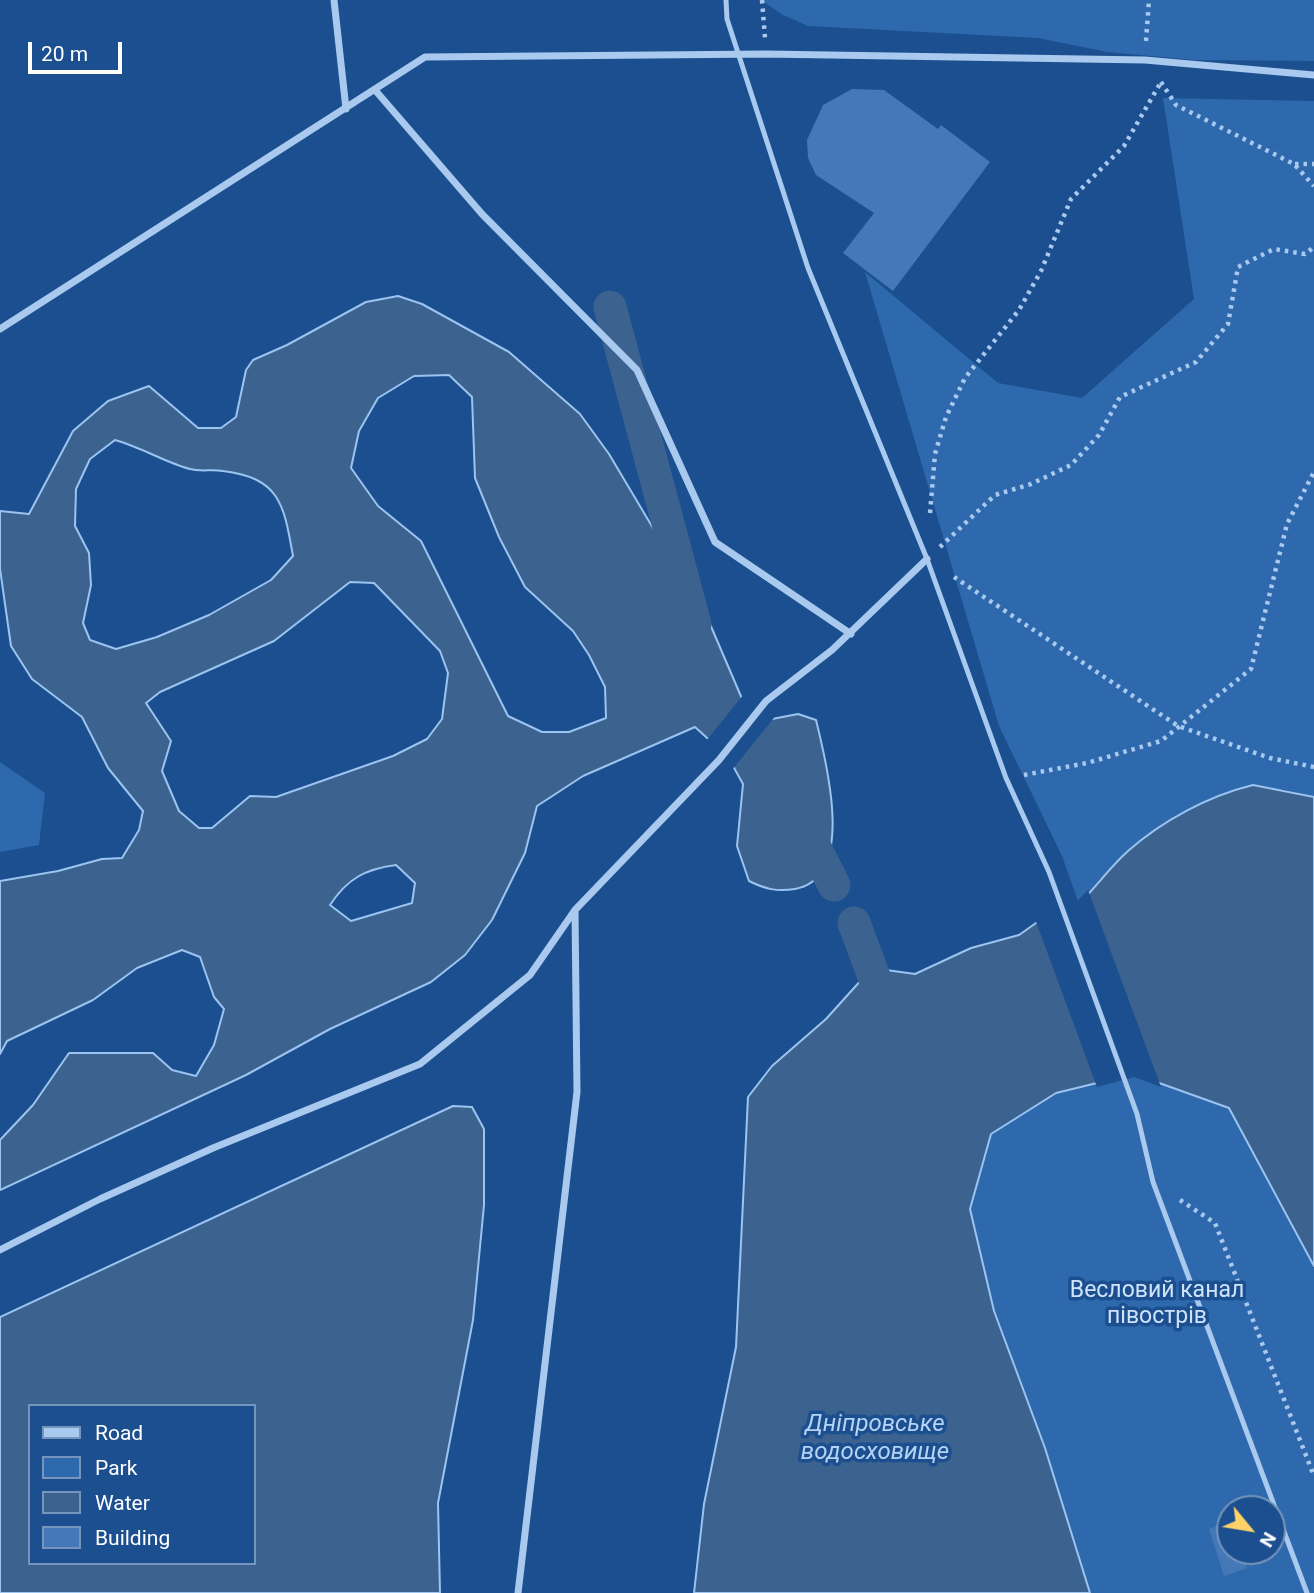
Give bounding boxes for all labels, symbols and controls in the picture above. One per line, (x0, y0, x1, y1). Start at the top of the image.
scale bar (32, 28, 126, 72)
text: 20 m (41, 42, 88, 66)
park label: Весловий канал півострів (1070, 1277, 1244, 1331)
legend (28, 1404, 256, 1565)
water label: Дніпровське водосховище (801, 1411, 949, 1467)
text: Road (95, 1421, 143, 1445)
text: Park (95, 1456, 137, 1480)
text: Water (95, 1491, 150, 1515)
north arrow (1216, 1495, 1286, 1565)
text: Building (95, 1526, 170, 1550)
text: N (1255, 1528, 1281, 1551)

